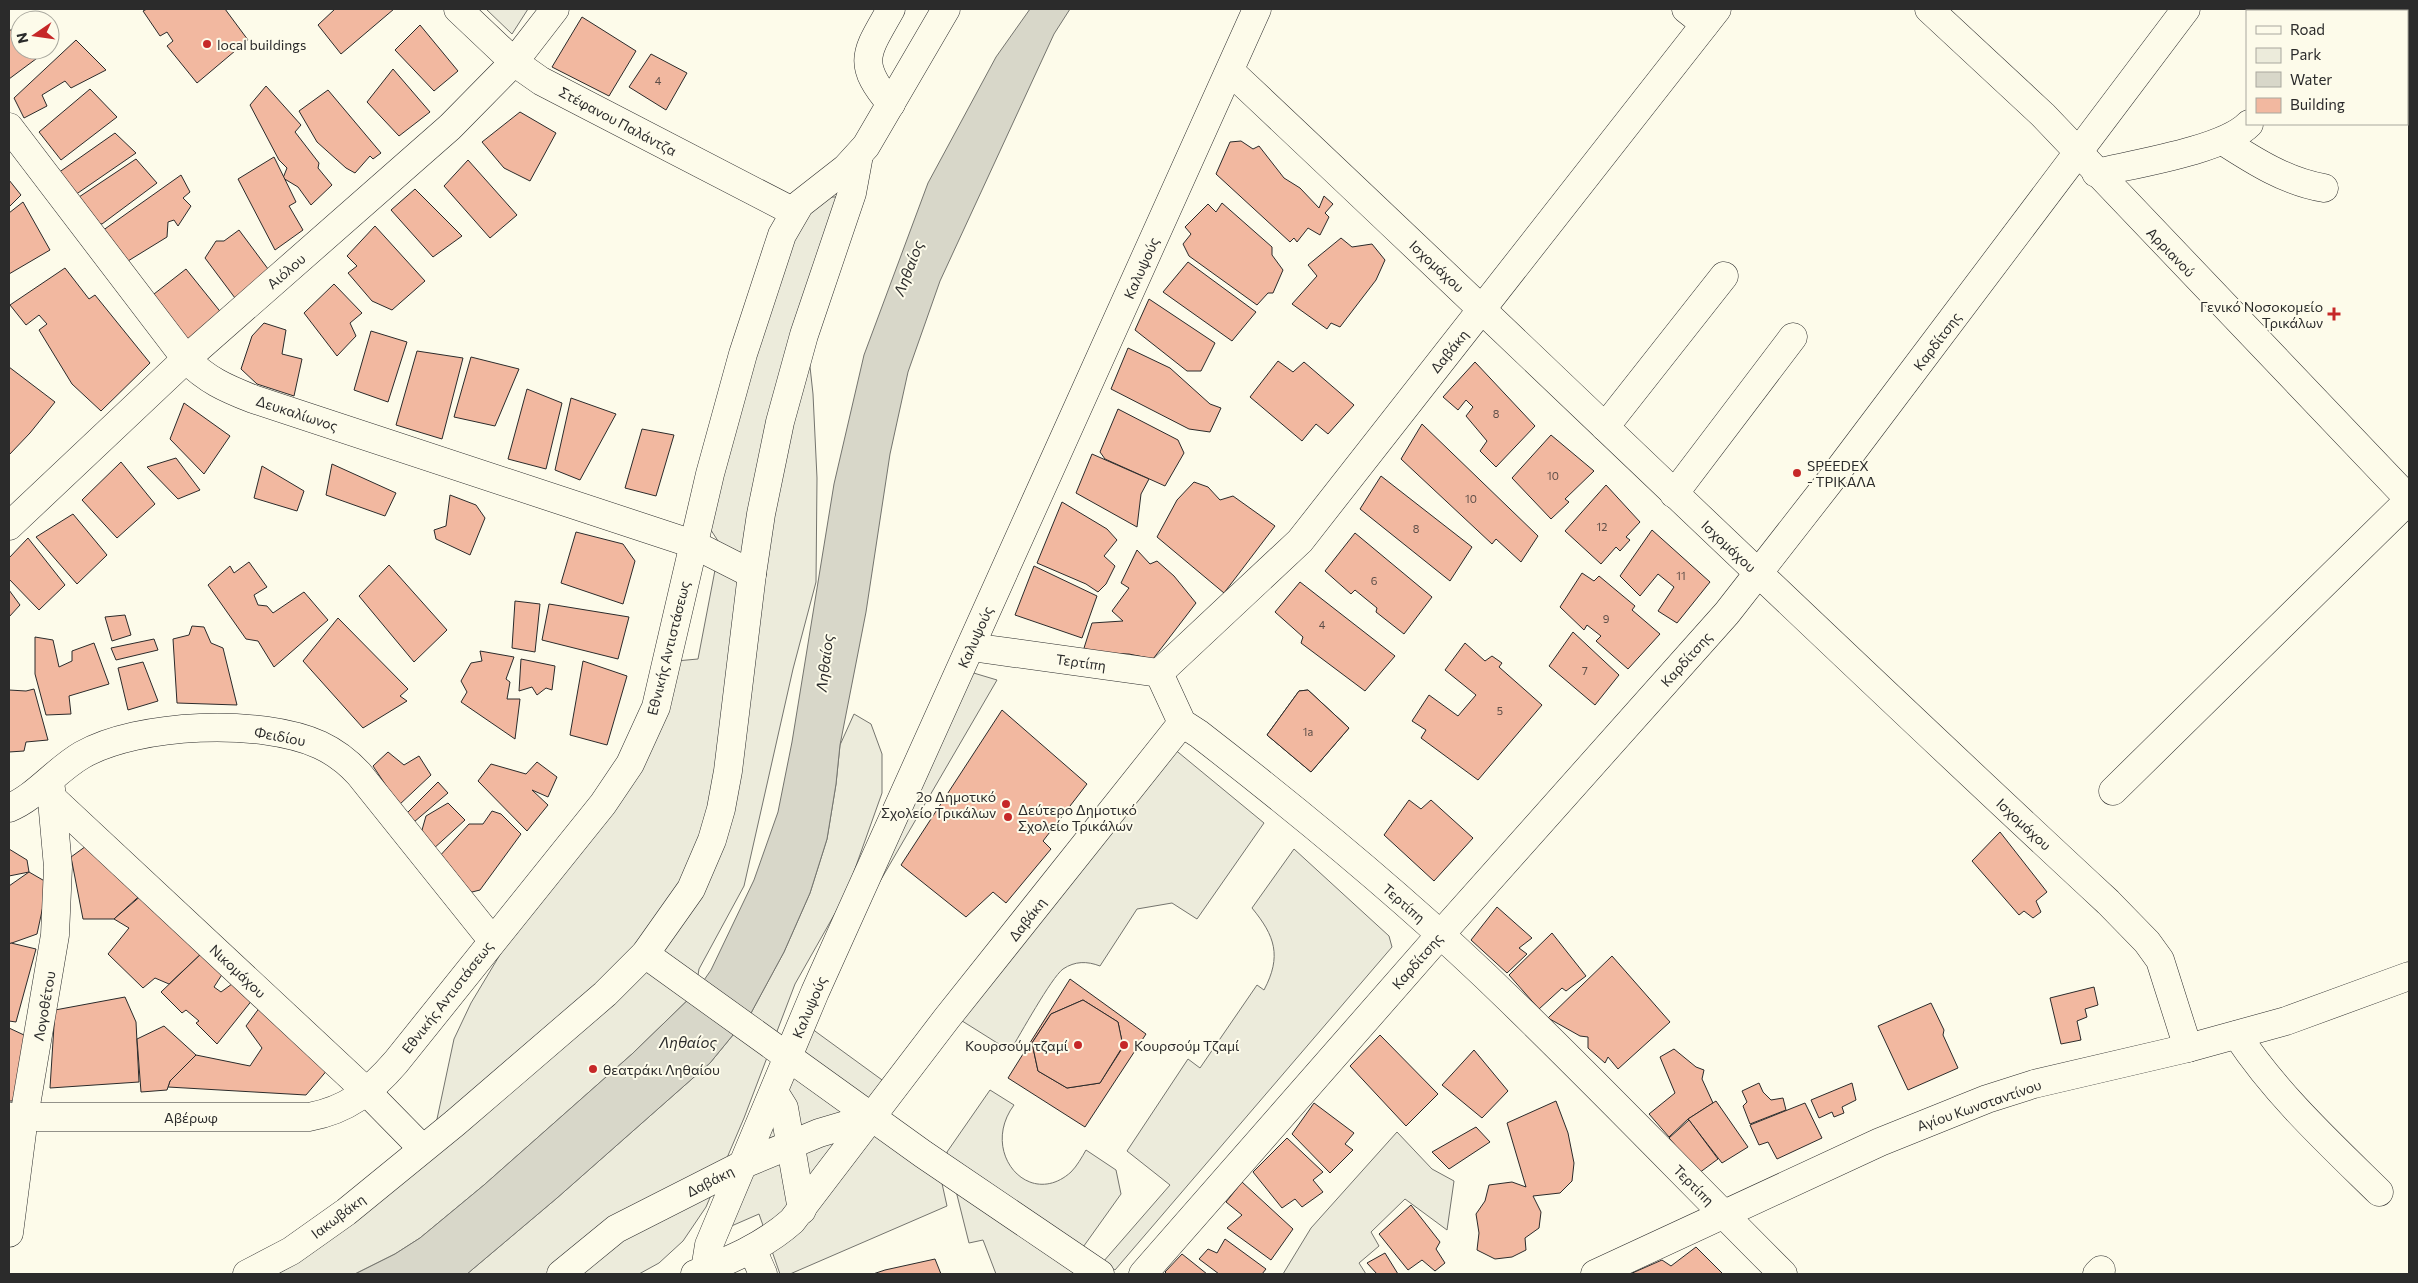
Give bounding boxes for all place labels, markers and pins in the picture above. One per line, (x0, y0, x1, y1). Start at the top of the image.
place label: local buildings (217, 36, 306, 53)
marker: local buildings (201, 38, 213, 50)
place label: Γενικό Νοσοκομείο Τρικάλων (2200, 298, 2323, 331)
marker: Γενικό Νοσοκομείο Τρικάλων (2327, 307, 2341, 321)
place label: SPEEDEX - ΤΡΙΚΑΛΑ (1807, 457, 1876, 490)
marker: SPEEDEX - ΤΡΙΚΑΛΑ (1791, 467, 1803, 479)
place label: 2ο Δημοτικό Σχολείο Τρικάλων (881, 788, 996, 821)
marker: 2ο Δημοτικό Σχολείο Τρικάλων (1000, 798, 1012, 810)
place label: Δεύτερο Δημοτικό Σχολείο Τρικάλων (1018, 801, 1137, 834)
marker: Δεύτερο Δημοτικό Σχολείο Τρικάλων (1002, 811, 1014, 823)
place label: Κουρσούμ τζαμί (965, 1037, 1069, 1054)
place label: Κουρσούμ Τζαμί (1134, 1037, 1240, 1054)
marker: Κουρσούμ τζαμί (1072, 1039, 1084, 1051)
marker: Κουρσούμ Τζαμί (1118, 1039, 1130, 1051)
place label: θεατράκι Ληθαίου (603, 1061, 720, 1078)
marker: θεατράκι Ληθαίου (587, 1063, 599, 1075)

